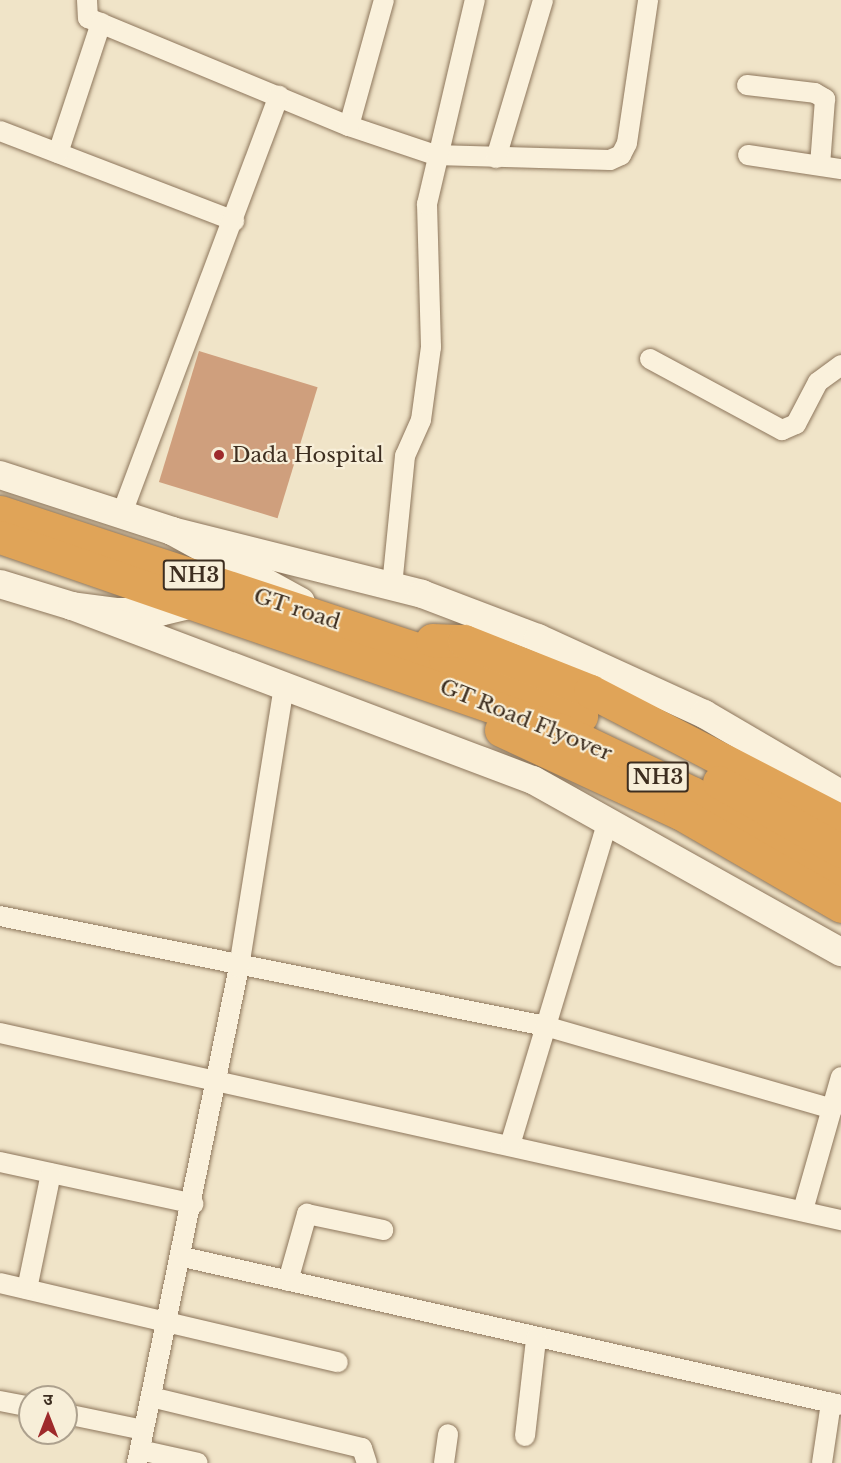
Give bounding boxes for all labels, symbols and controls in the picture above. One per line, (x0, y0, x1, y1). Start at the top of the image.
place label: Dada Hospital (232, 442, 384, 468)
marker: Dada Hospital (210, 446, 228, 464)
road number: NH3 (162, 558, 226, 592)
street label: GT road (250, 583, 344, 635)
street label: GT Road Flyover (436, 674, 616, 766)
road number: NH3 (626, 760, 690, 794)
north arrow (18, 1385, 78, 1445)
text: उ (43, 1389, 53, 1409)

